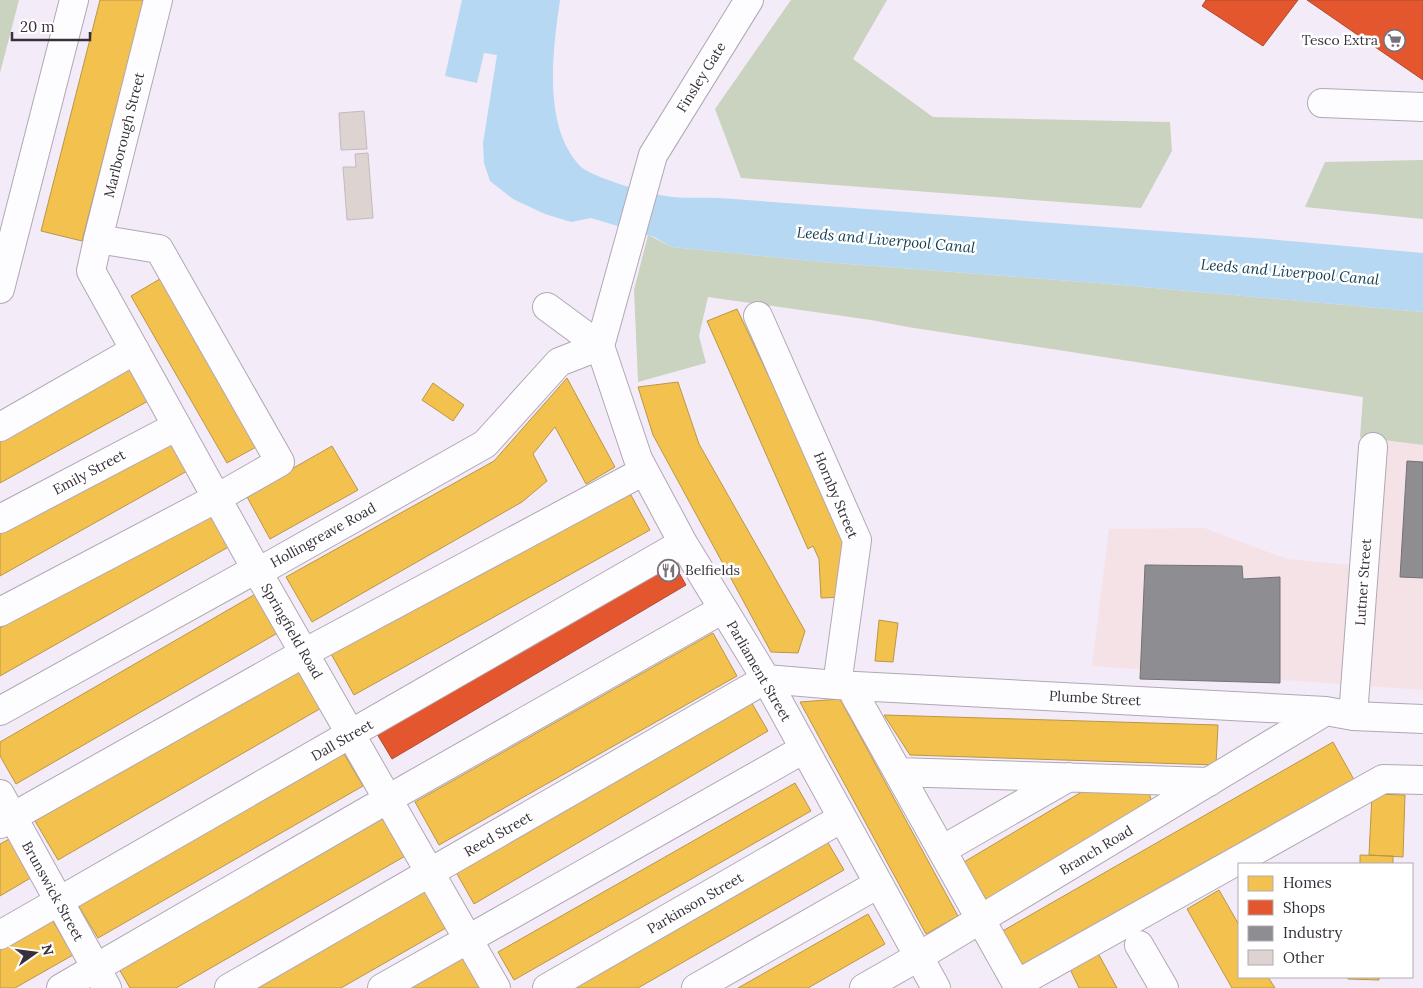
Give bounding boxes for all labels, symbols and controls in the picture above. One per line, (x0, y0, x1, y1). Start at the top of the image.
scale bar (12, 10, 90, 42)
text: 20 m (20, 17, 55, 36)
supermarket icon: Tesco Extra (1382, 28, 1406, 52)
place label: Tesco Extra (1302, 31, 1378, 49)
street label: Finsley Gate (672, 38, 730, 116)
street label: Marlborough Street (100, 70, 148, 200)
water label: Leeds and Liverpool Canal (796, 222, 977, 257)
water label: Leeds and Liverpool Canal (1200, 254, 1381, 289)
street label: Emily Street (50, 445, 129, 499)
street label: Hornby Street (810, 449, 863, 541)
street label: Hollingreave Road (267, 499, 379, 571)
street label: Lutner Street (1351, 537, 1375, 626)
restaurant icon: Belfields (657, 558, 681, 582)
place label: Belfields (685, 561, 740, 579)
street label: Springfield Road (257, 580, 327, 682)
street label: Parliament Street (723, 617, 796, 725)
street label: Plumbe Street (1048, 687, 1142, 709)
street label: Dall Street (308, 715, 377, 765)
street label: Reed Street (461, 807, 536, 861)
street label: Branch Road (1056, 821, 1136, 879)
street label: Brunswick Street (18, 838, 88, 945)
legend (1238, 863, 1413, 978)
street label: Parkinson Street (644, 868, 747, 938)
text: Homes (1283, 873, 1332, 892)
text: Shops (1283, 898, 1325, 917)
text: Industry (1283, 923, 1342, 942)
north arrow (10, 928, 60, 978)
text: N (38, 942, 58, 957)
text: Other (1283, 948, 1325, 967)

